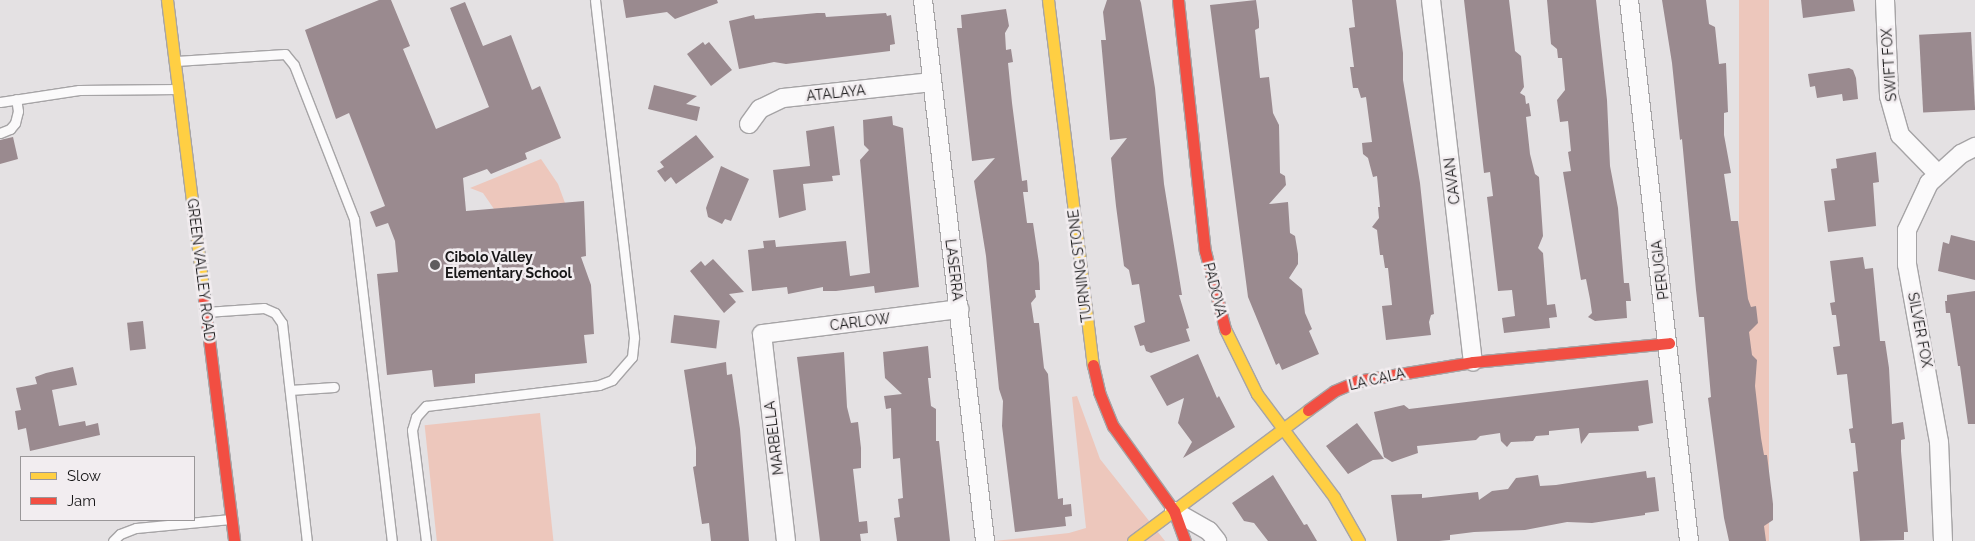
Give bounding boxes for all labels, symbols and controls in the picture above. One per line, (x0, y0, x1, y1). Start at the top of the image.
street label: SWIFT FOX (1878, 28, 1900, 102)
street label: ATALAYA (806, 82, 866, 104)
street label: CAVAN (1441, 157, 1463, 205)
street label: GREEN VALLEY ROAD (184, 197, 218, 343)
street label: TURNING STONE (1065, 209, 1095, 323)
street label: LASERRA (942, 238, 966, 302)
street label: PERUGIA (1648, 239, 1672, 301)
place label: Cibolo Valley Elementary School (445, 249, 572, 282)
marker: Cibolo Valley Elementary School (429, 259, 441, 271)
street label: PADOVA (1200, 261, 1230, 319)
street label: SILVER FOX (1904, 291, 1936, 369)
street label: CARLOW (829, 310, 891, 334)
street label: LA CALA (1347, 364, 1407, 394)
street label: MARBELLA (761, 400, 787, 476)
legend (20, 456, 195, 521)
text: Slow (67, 467, 101, 485)
text: Jam (67, 492, 96, 510)

